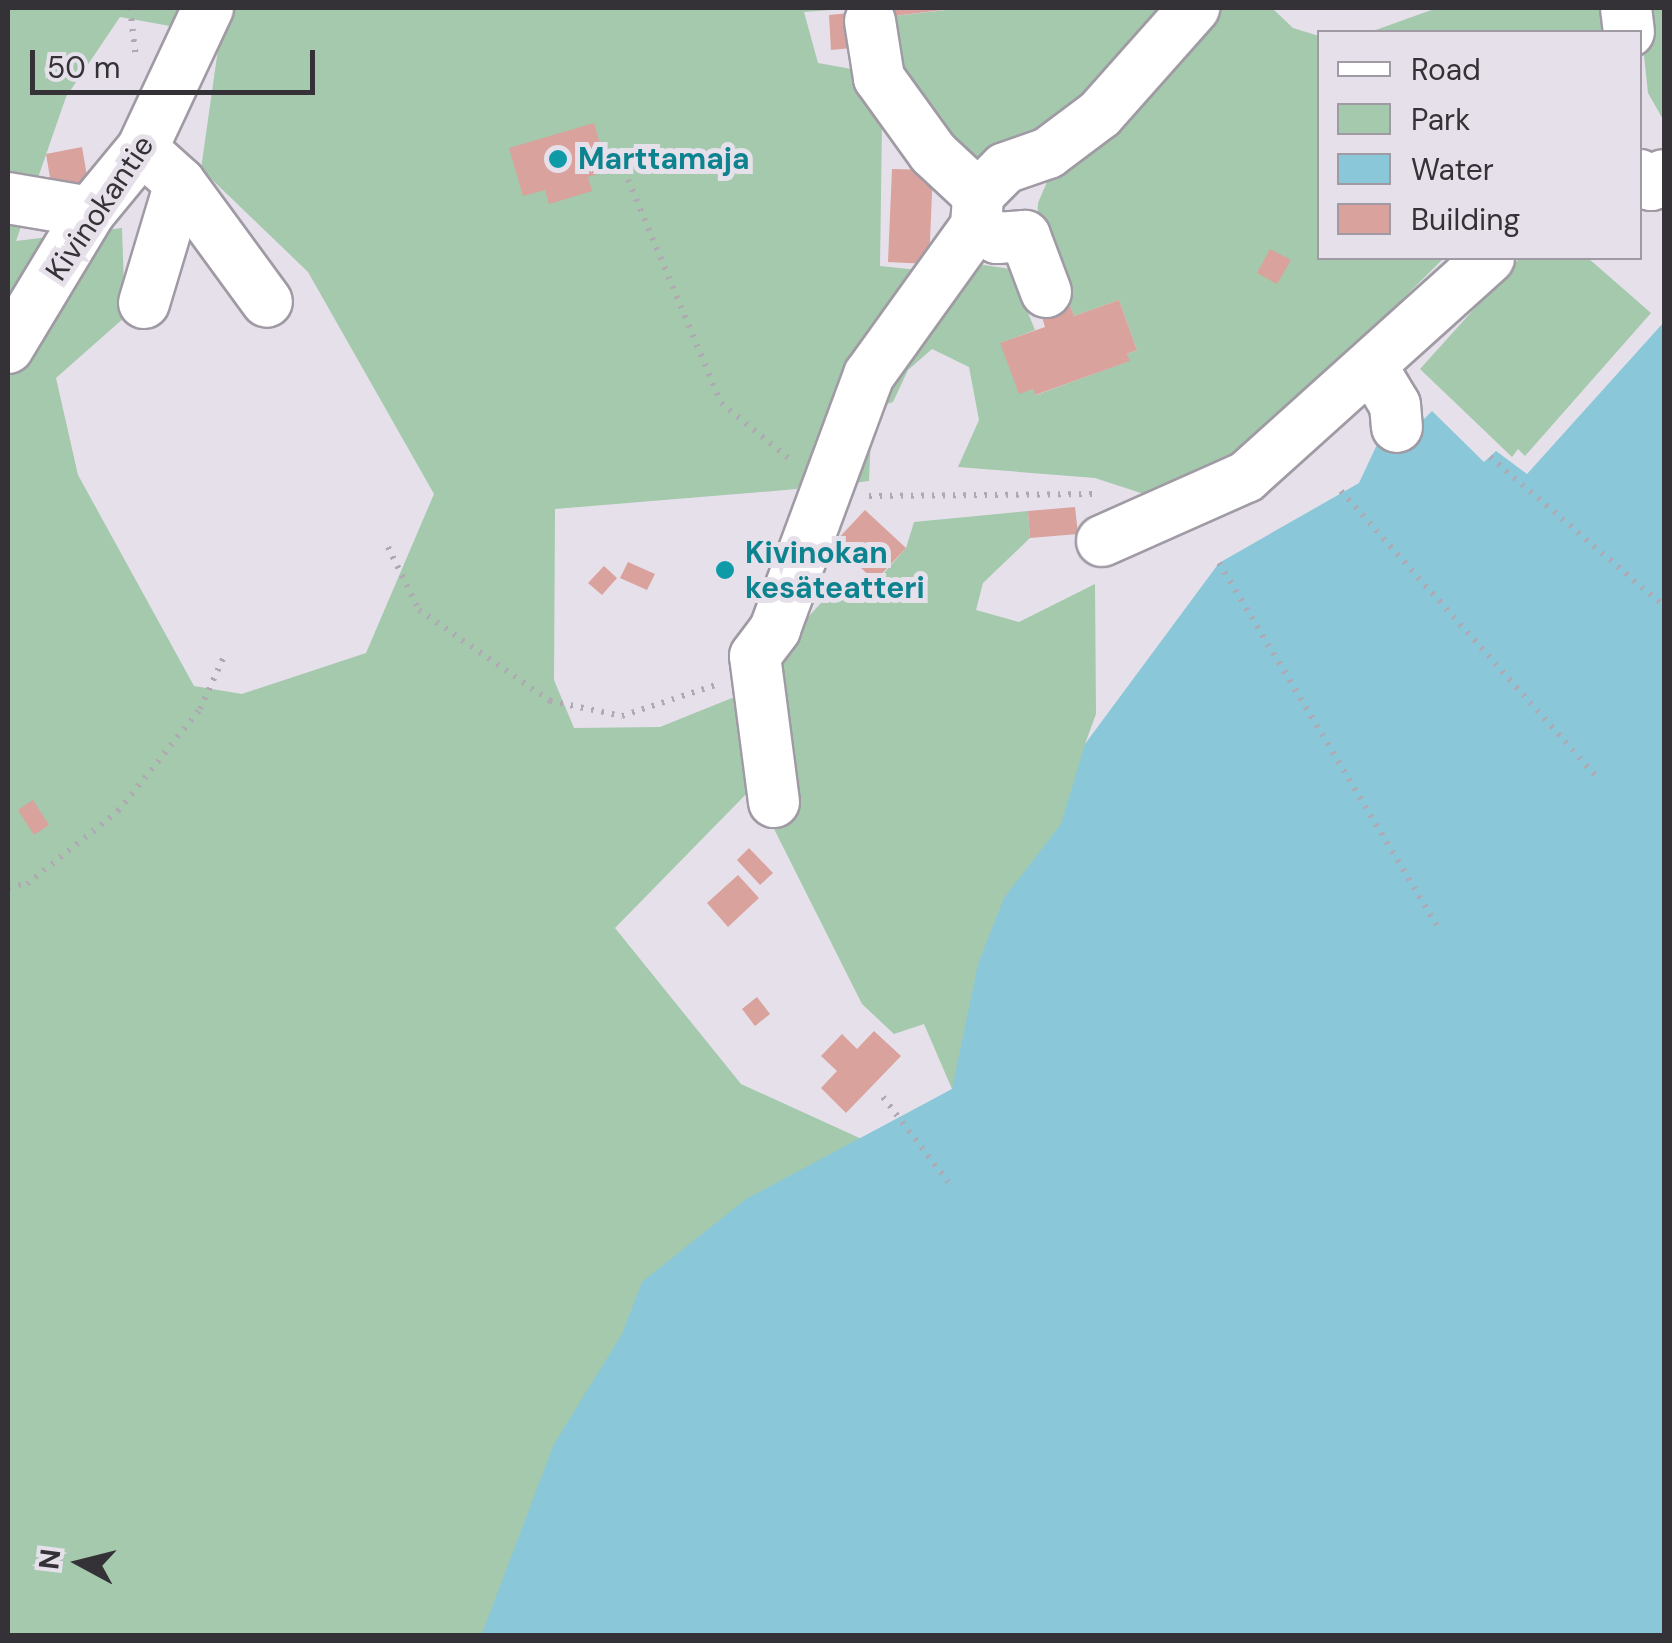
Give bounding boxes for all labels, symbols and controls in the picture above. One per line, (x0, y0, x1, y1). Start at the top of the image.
scale bar (35, 30, 320, 92)
legend (1317, 30, 1642, 260)
text: 50 m (47, 48, 121, 87)
text: Road (1411, 50, 1481, 89)
text: Park (1411, 100, 1470, 139)
street label: Kivinokantie (38, 129, 162, 287)
place label: Marttamaja (578, 141, 750, 177)
marker: Marttamaja (547, 148, 569, 170)
text: Water (1411, 150, 1494, 189)
text: Building (1411, 200, 1520, 239)
place label: Kivinokan kesäteatteri (745, 535, 925, 606)
marker: Kivinokan kesäteatteri (714, 559, 736, 581)
north arrow (30, 1513, 130, 1613)
text: N (30, 1547, 69, 1572)

